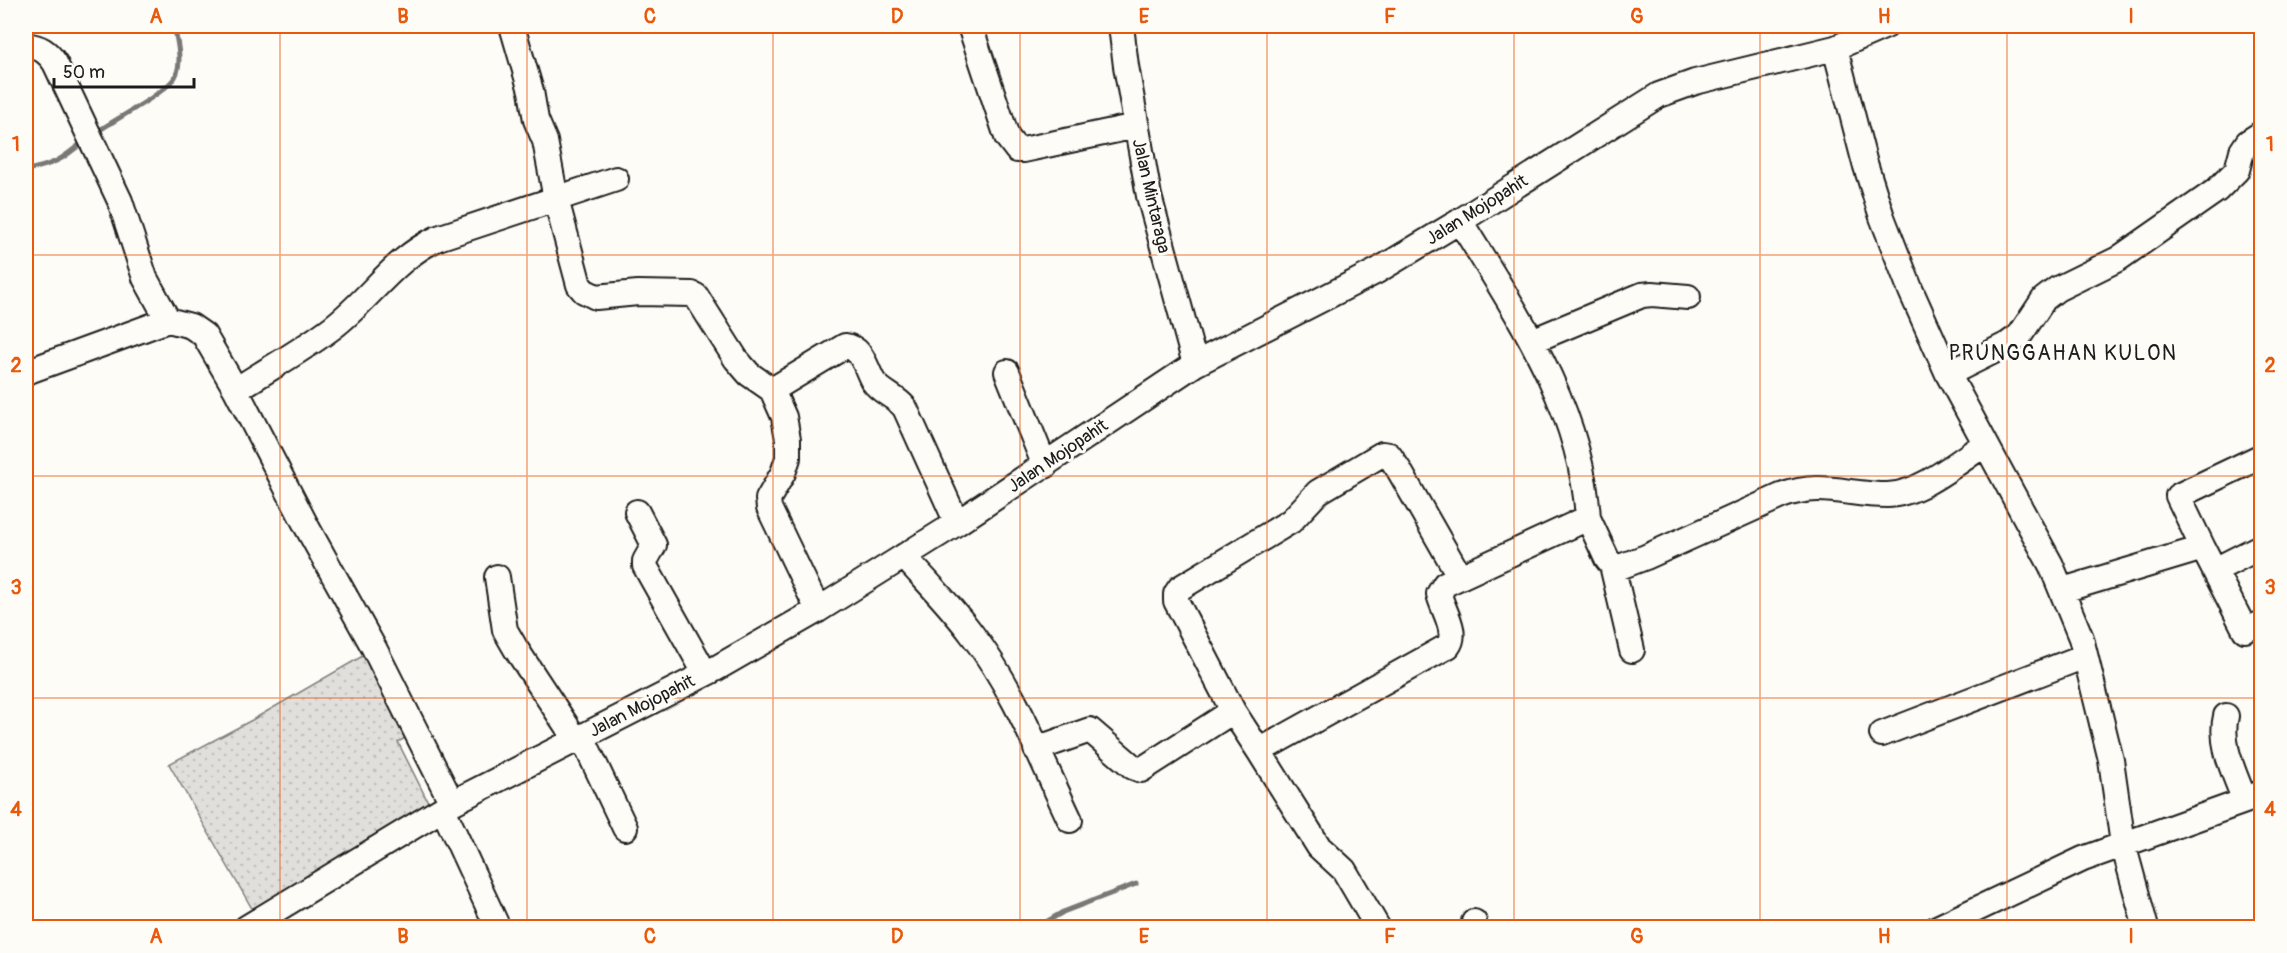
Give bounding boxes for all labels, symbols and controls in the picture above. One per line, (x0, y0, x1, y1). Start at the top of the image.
text: A (150, 4, 163, 29)
text: B (397, 4, 409, 29)
text: C (644, 4, 656, 29)
text: D (891, 4, 904, 29)
text: E (1139, 4, 1150, 29)
text: F (1384, 4, 1396, 29)
text: G (1630, 4, 1644, 29)
text: H (1878, 4, 1891, 29)
text: I (2128, 4, 2134, 29)
scale bar (54, 51, 194, 89)
text: 50 m (63, 61, 105, 84)
text: 1 (12, 132, 20, 157)
text: 1 (2266, 132, 2274, 157)
street label: Jalan Mintaraga (1127, 136, 1175, 256)
street label: Jalan Mojopahit (1422, 169, 1533, 250)
district label: PRUNGGAHAN KULON (1949, 340, 2177, 367)
text: 2 (10, 353, 22, 378)
text: 2 (2264, 353, 2276, 378)
street label: Jalan Mojopahit (1004, 414, 1113, 498)
text: 3 (10, 575, 22, 600)
text: 3 (2264, 575, 2276, 600)
street label: Jalan Mojopahit (585, 669, 699, 743)
text: 4 (10, 797, 22, 822)
text: 4 (2264, 797, 2276, 822)
text: A (150, 924, 163, 949)
text: B (397, 924, 409, 949)
text: C (644, 924, 656, 949)
text: D (891, 924, 904, 949)
text: E (1139, 924, 1150, 949)
text: F (1384, 924, 1396, 949)
text: G (1630, 924, 1644, 949)
text: H (1878, 924, 1891, 949)
text: I (2128, 924, 2134, 949)

